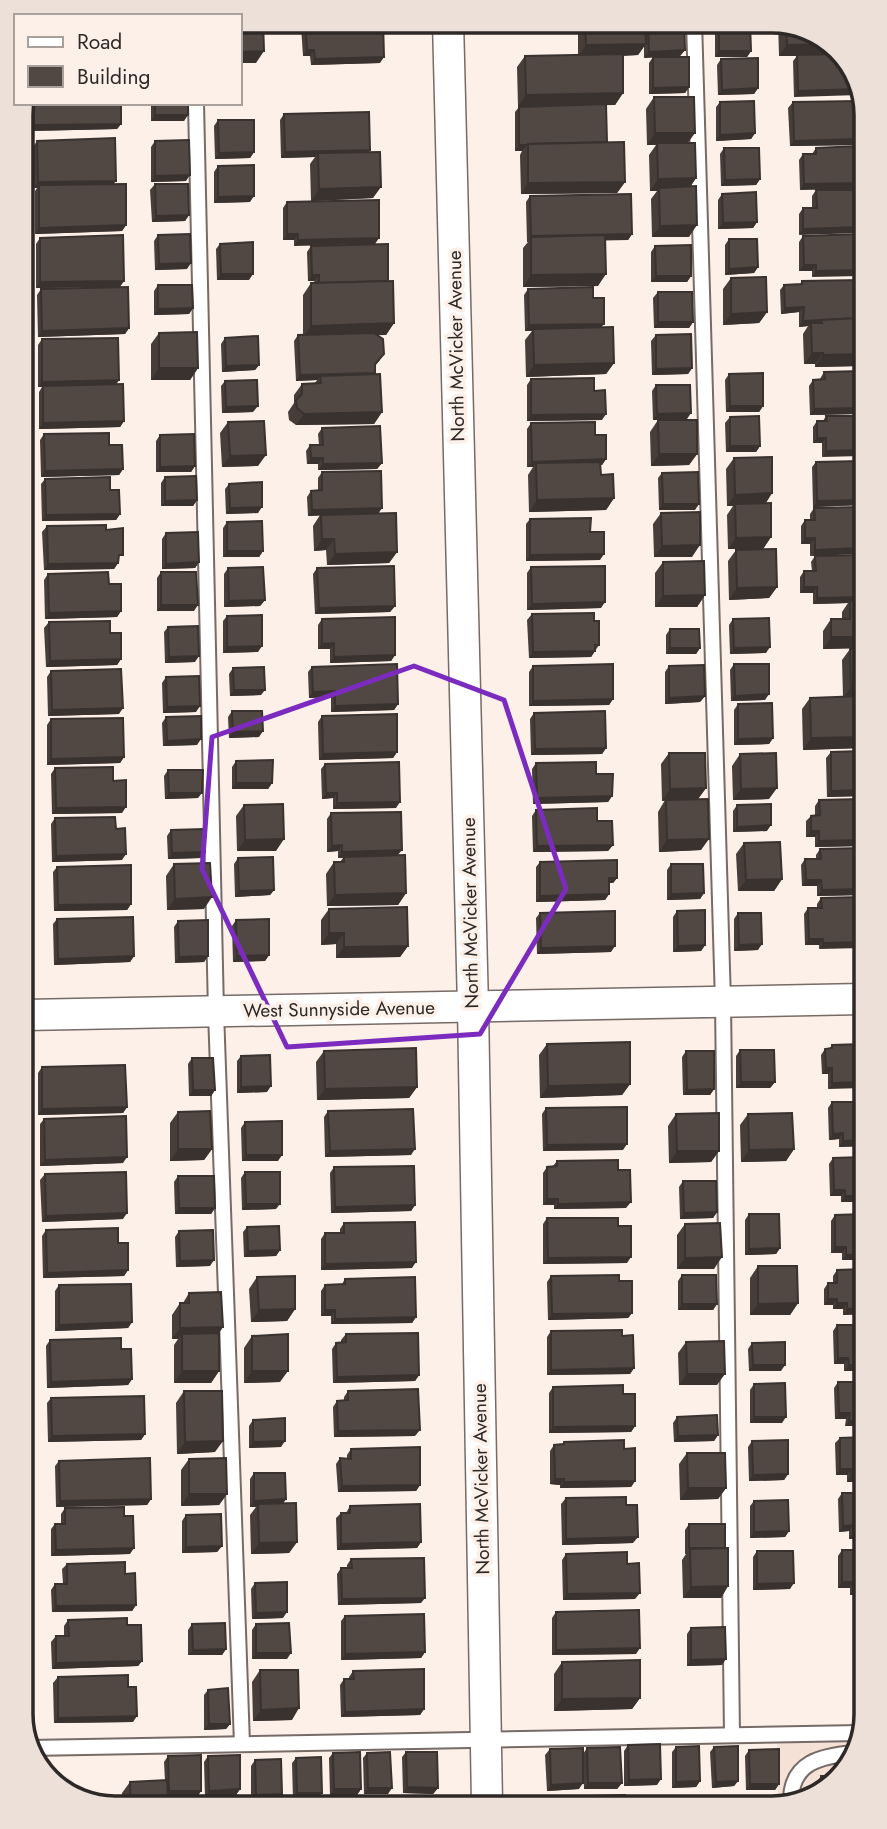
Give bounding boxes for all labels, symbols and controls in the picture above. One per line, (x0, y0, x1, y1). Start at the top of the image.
legend (14, 14, 242, 105)
text: Road (77, 27, 122, 57)
text: Building (77, 62, 150, 92)
street label: North McVicker Avenue (441, 250, 471, 442)
street label: North McVicker Avenue (455, 817, 485, 1009)
street label: West Sunnyside Avenue (243, 994, 435, 1024)
street label: North McVicker Avenue (466, 1383, 496, 1575)

